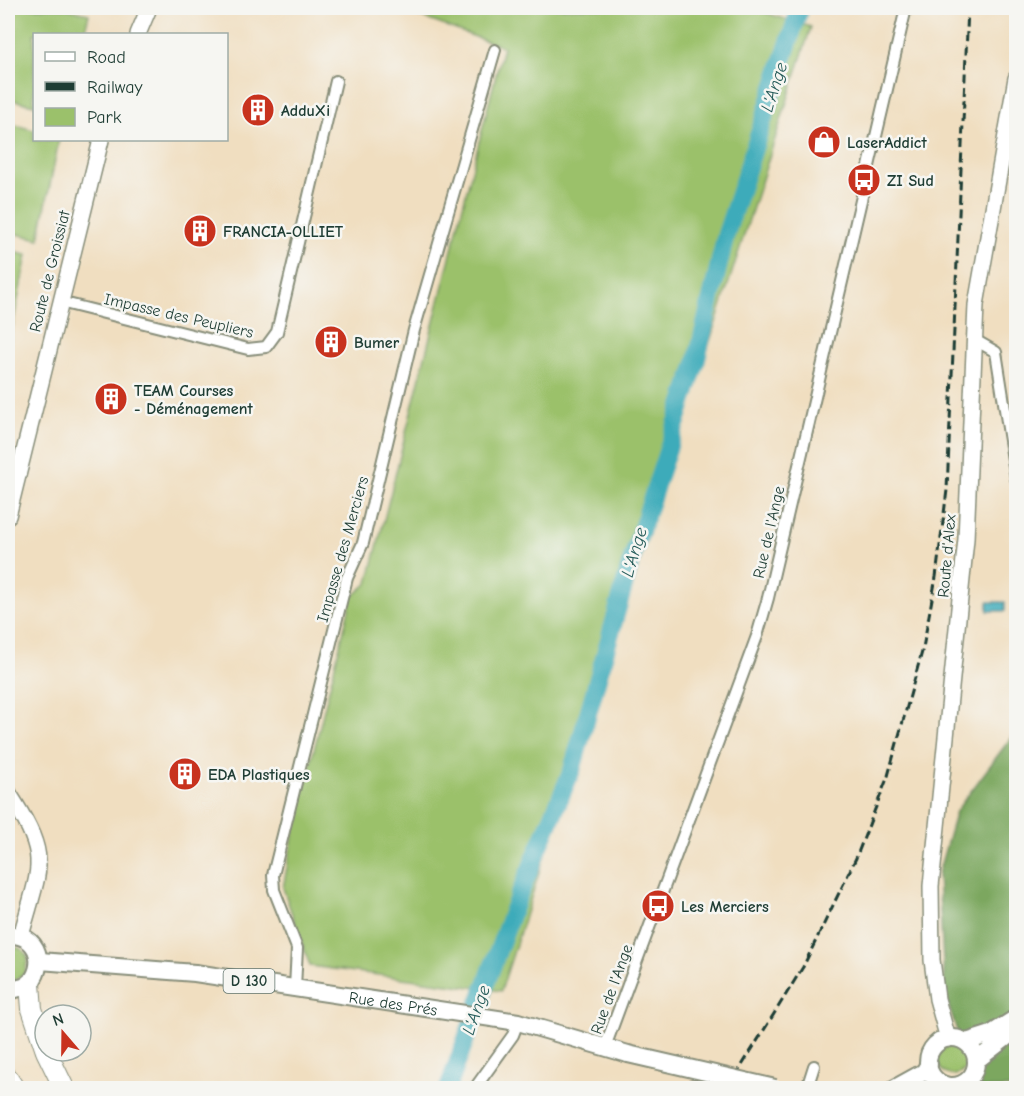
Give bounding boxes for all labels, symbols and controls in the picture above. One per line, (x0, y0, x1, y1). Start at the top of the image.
legend (33, 33, 228, 141)
text: Road (87, 47, 126, 68)
water label: L'Ange (757, 60, 792, 115)
text: Railway (87, 77, 144, 98)
building icon: AdduXi (240, 92, 276, 128)
place label: AdduXi (281, 102, 330, 120)
text: Park (87, 107, 122, 128)
shop icon: LaserAddict (806, 124, 842, 160)
place label: LaserAddict (847, 134, 927, 152)
bus stop icon: ZI Sud (846, 162, 882, 198)
place label: ZI Sud (887, 172, 934, 190)
street label: Route de Groissiat (26, 208, 74, 334)
building icon: FRANCIA-OLLIET (182, 213, 218, 249)
place label: FRANCIA-OLLIET (223, 223, 344, 241)
street label: Impasse des Peupliers (102, 290, 255, 342)
building icon: Bumer (313, 324, 349, 360)
place label: Bumer (354, 334, 400, 352)
building icon: TEAM Courses - Déménagement (93, 381, 129, 417)
place label: TEAM Courses - Déménagement (134, 382, 253, 418)
street label: Impasse des Merciers (313, 474, 373, 624)
street label: Rue de l'Ange (750, 484, 788, 580)
street label: Route d'Alex (934, 513, 960, 598)
water label: L'Ange (617, 525, 652, 580)
building icon: EDA Plastiques (167, 756, 203, 792)
place label: EDA Plastiques (208, 766, 310, 784)
bus stop icon: Les Merciers (640, 888, 676, 924)
place label: Les Merciers (681, 898, 769, 916)
street label: Rue de l'Ange (587, 942, 637, 1037)
road number: D 130 (224, 969, 274, 993)
water label: L'Ange (458, 983, 495, 1038)
street label: Rue des Prés (348, 988, 439, 1020)
north arrow (33, 1003, 93, 1063)
text: N (50, 1010, 66, 1030)

